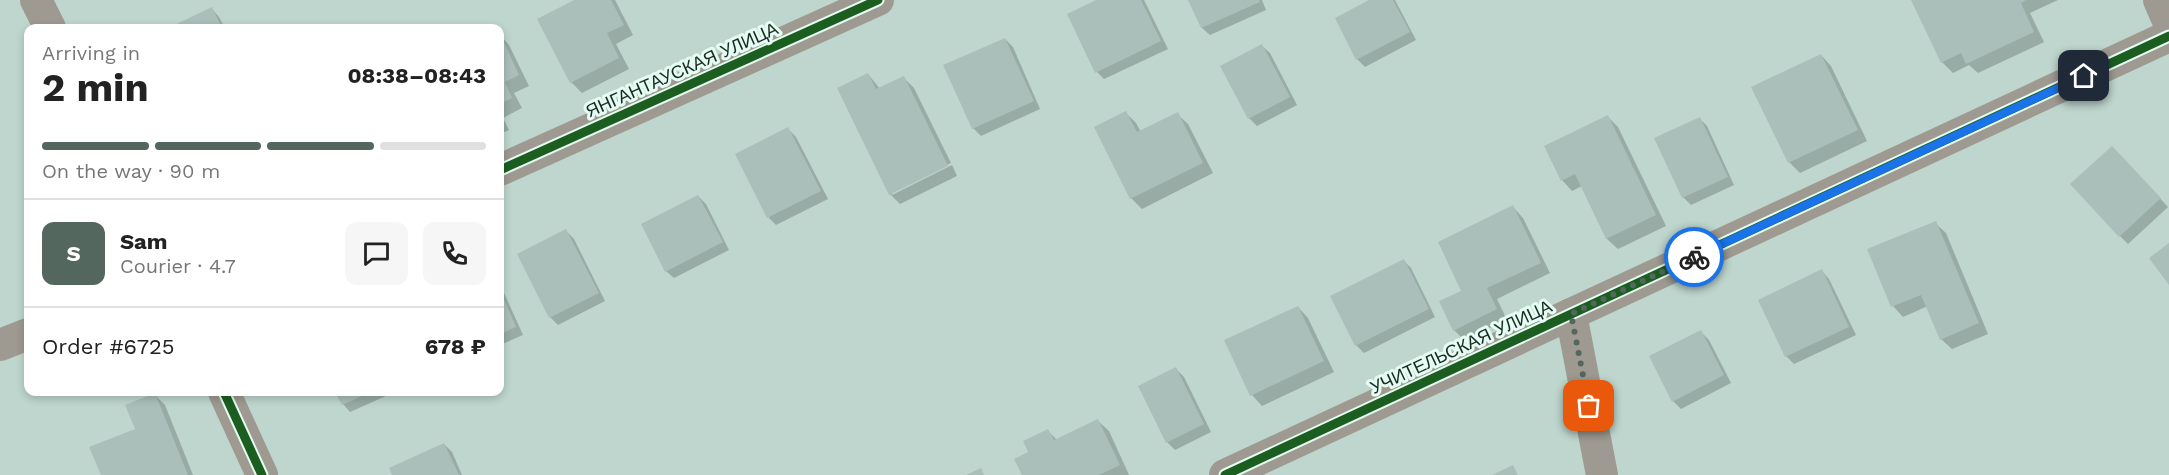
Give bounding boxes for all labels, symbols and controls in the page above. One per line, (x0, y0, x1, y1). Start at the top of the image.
street label: ЯНГАНТАУСКАЯ УЛИЦА (582, 18, 781, 121)
text: Arriving in (42, 41, 140, 65)
pin (2058, 50, 2109, 101)
icon: home (2067, 59, 2100, 92)
text: 08:38–08:43 (347, 63, 486, 88)
text: 2 min (42, 65, 149, 110)
text: On the way · 90 m (42, 159, 220, 183)
button: chat (345, 222, 408, 285)
button: phone (423, 222, 486, 285)
courier (1664, 227, 1724, 287)
text: Sam (120, 229, 168, 254)
text: S (66, 241, 81, 266)
icon: bike (1678, 241, 1711, 274)
text: Courier · 4.7 (120, 254, 236, 278)
street label: УЧИТЕЛЬСКАЯ УЛИЦА (1367, 295, 1555, 398)
text: Order #6725 (42, 334, 175, 359)
text: 678 ₽ (425, 334, 486, 359)
pin (1563, 380, 1614, 431)
icon: bag (1572, 389, 1605, 422)

